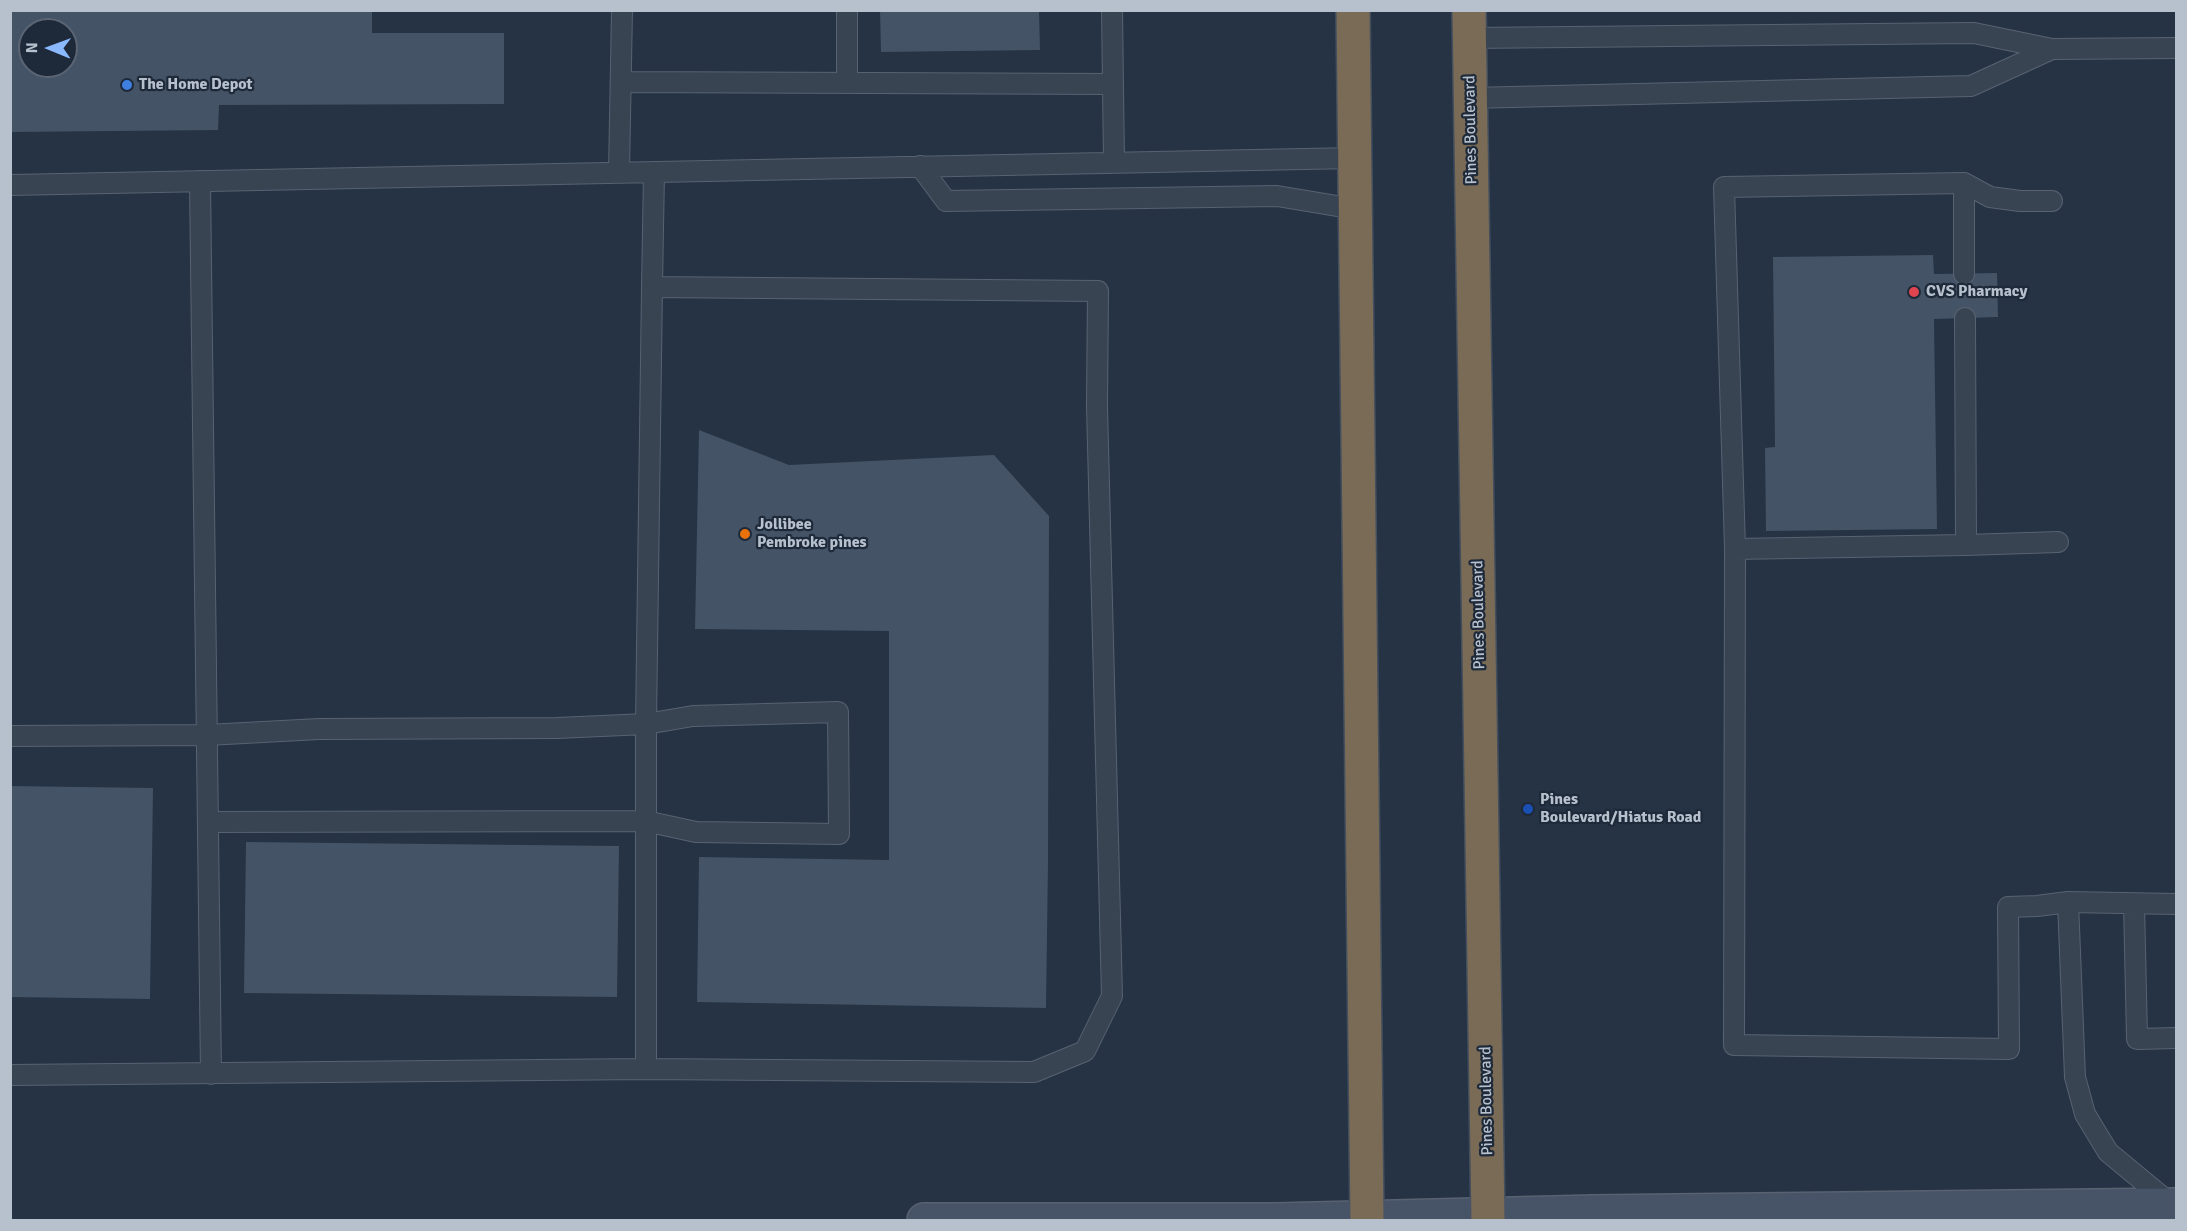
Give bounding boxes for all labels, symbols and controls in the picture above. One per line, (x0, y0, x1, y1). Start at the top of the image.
north arrow (18, 18, 78, 78)
text: N (22, 42, 42, 53)
place label: The Home Depot (139, 75, 253, 95)
street label: Pines Boulevard (1460, 75, 1482, 185)
marker: The Home Depot (120, 78, 134, 92)
place label: CVS Pharmacy (1926, 282, 2027, 302)
marker: CVS Pharmacy (1907, 285, 1921, 299)
place label: Jollibee Pembroke pines (757, 515, 867, 553)
marker: Jollibee Pembroke pines (738, 527, 752, 541)
street label: Pines Boulevard (1468, 560, 1490, 670)
place label: Pines Boulevard/Hiatus Road (1540, 790, 1701, 828)
marker: Pines Boulevard/Hiatus Road (1521, 802, 1535, 816)
street label: Pines Boulevard (1476, 1046, 1498, 1156)

